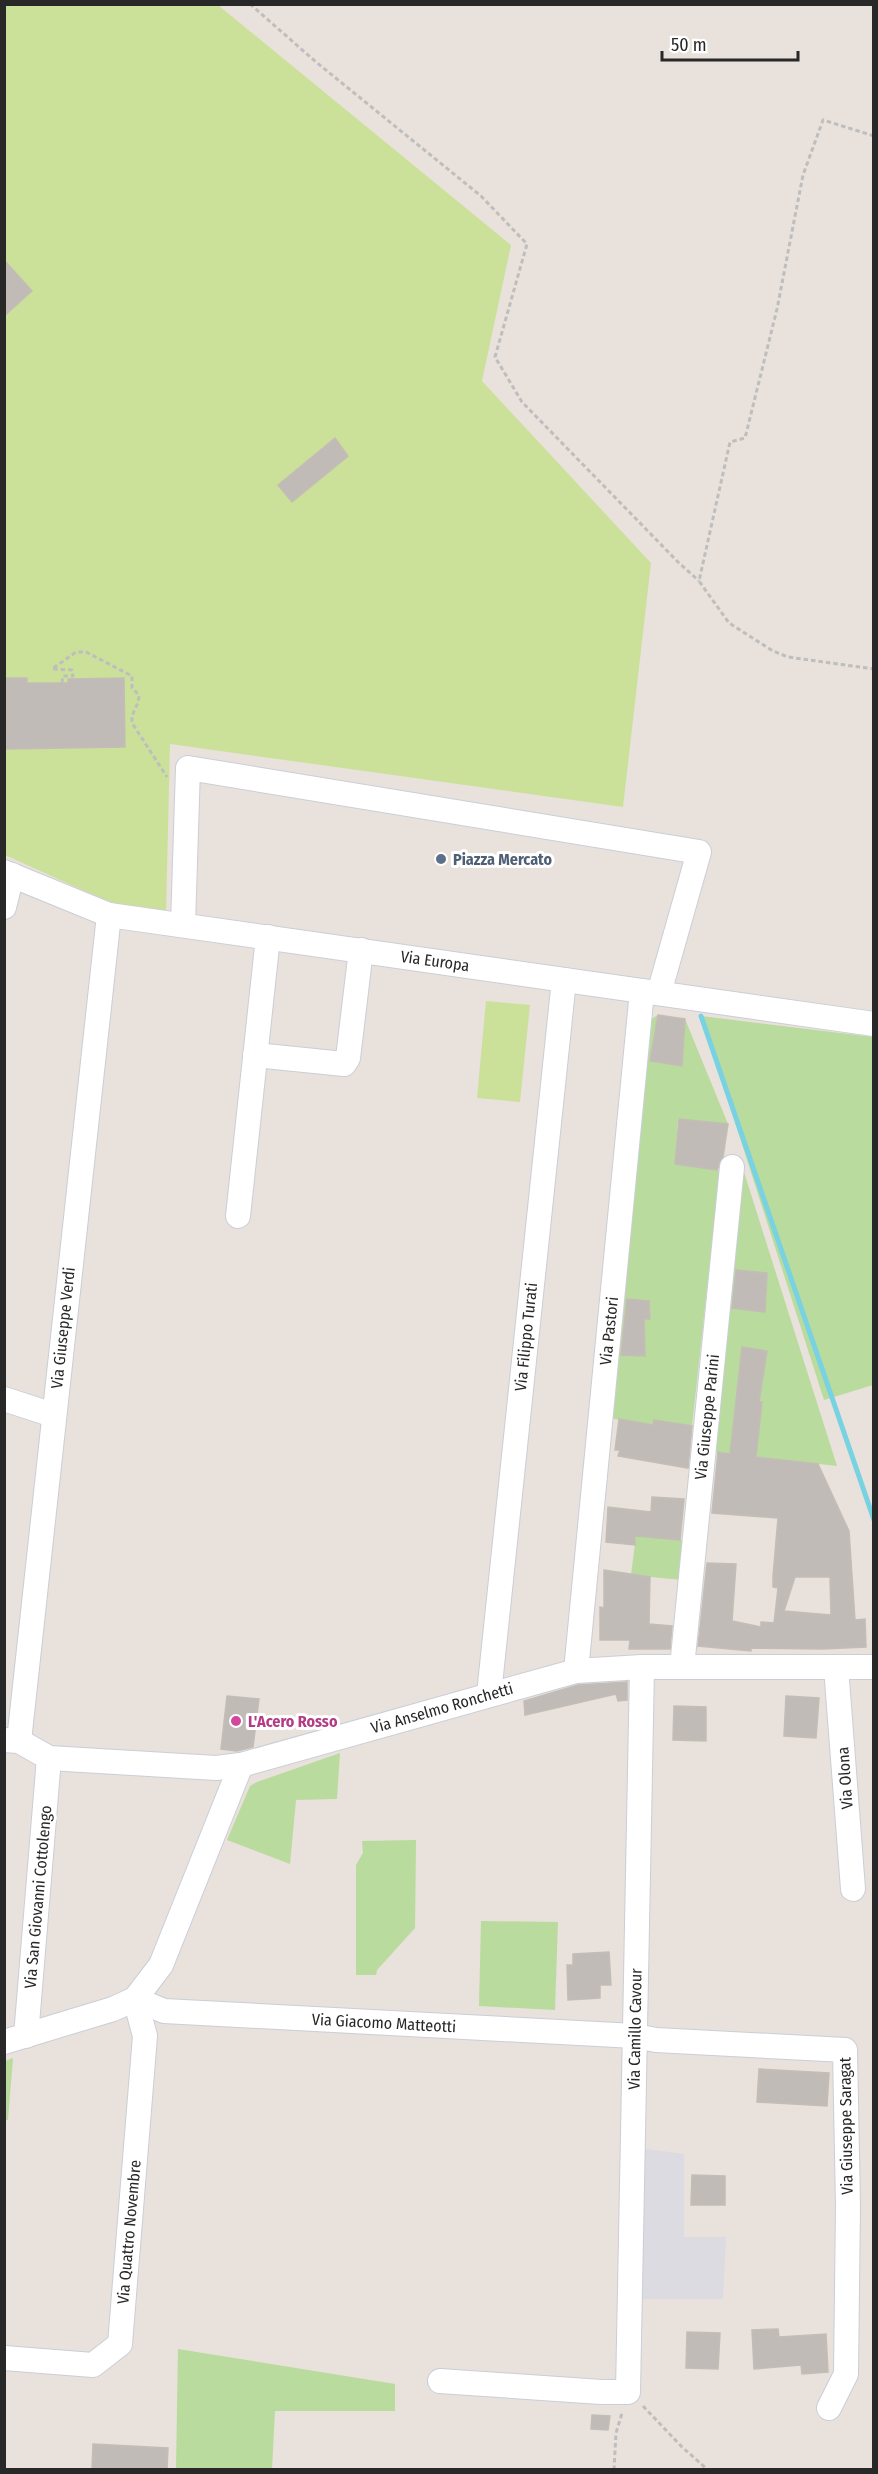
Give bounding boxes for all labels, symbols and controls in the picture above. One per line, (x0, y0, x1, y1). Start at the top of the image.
scale bar (662, 24, 798, 62)
text: 50 m (671, 34, 707, 56)
place label: Piazza Mercato (453, 850, 552, 869)
marker: Piazza Mercato (434, 852, 448, 866)
street label: Via Europa (399, 947, 471, 975)
street label: Via Giuseppe Verdi (47, 1266, 79, 1390)
street label: Via Filippo Turati (511, 1282, 541, 1392)
street label: Via Pastori (596, 1296, 622, 1366)
street label: Via Giuseppe Parini (691, 1353, 723, 1481)
street label: Via Anselmo Ronchetti (369, 1679, 515, 1737)
place label: L'Acero Rosso (248, 1712, 338, 1731)
marker: L'Acero Rosso (229, 1714, 243, 1728)
street label: Via Olona (833, 1746, 857, 1810)
street label: Via San Giovanni Cottolengo (21, 1805, 55, 1989)
street label: Via Camillo Cavour (624, 1968, 646, 2090)
street label: Via Giacomo Matteotti (311, 2010, 457, 2036)
street label: Via Giuseppe Saragat (835, 2056, 857, 2195)
street label: Via Quattro Novembre (113, 2159, 145, 2305)

